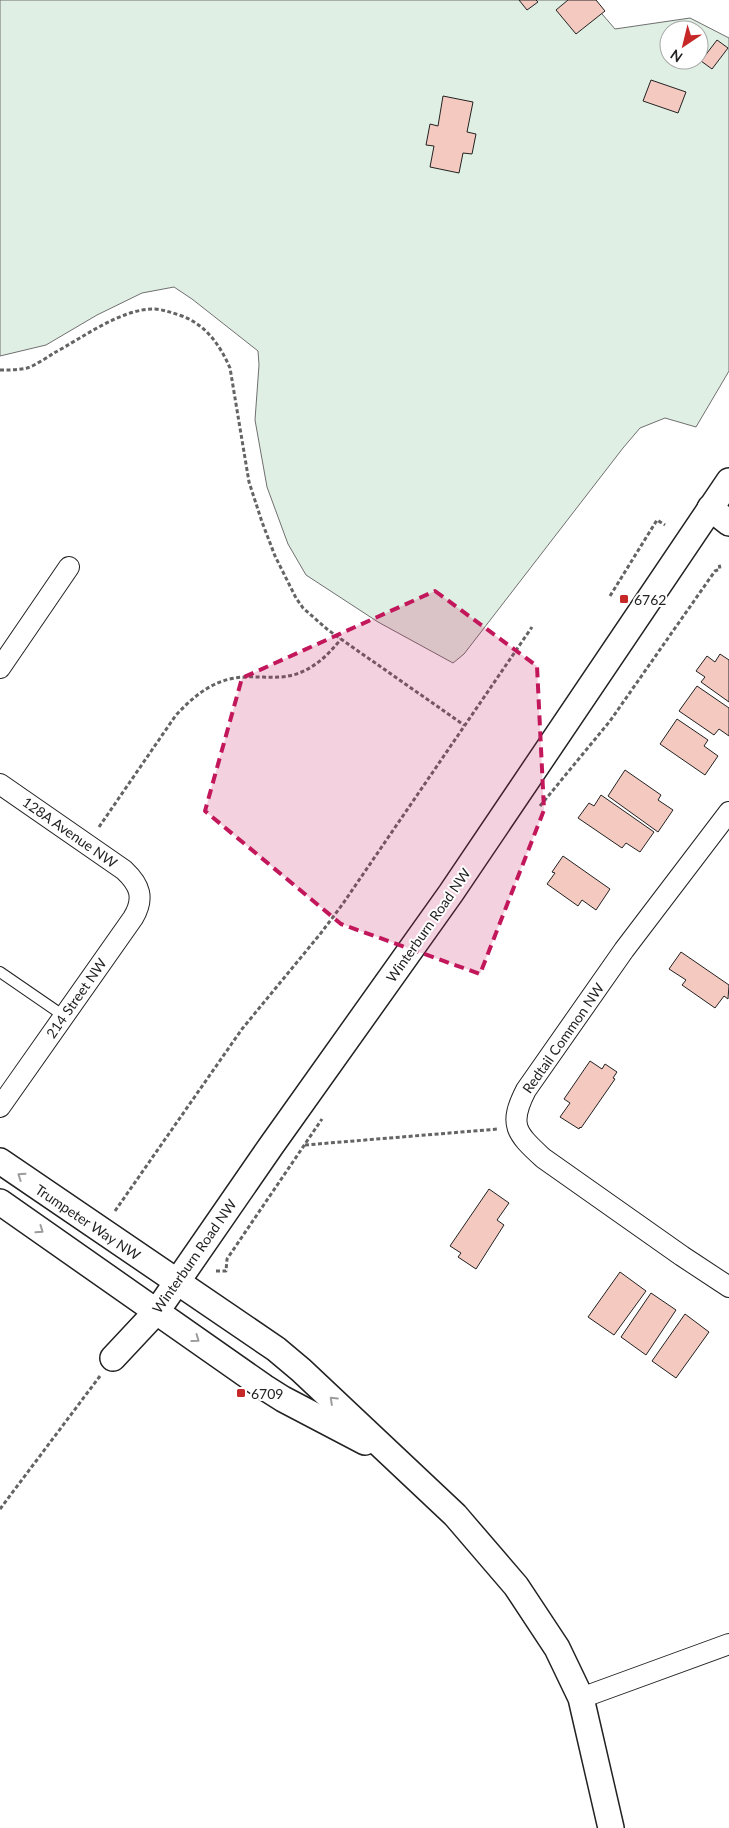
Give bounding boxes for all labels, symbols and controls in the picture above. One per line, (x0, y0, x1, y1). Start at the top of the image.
north arrow (659, 20, 709, 70)
text: N (667, 46, 686, 66)
place label: 6762 (634, 591, 666, 608)
marker: 6762 (618, 593, 630, 605)
street label: 128A Avenue NW (19, 793, 121, 871)
street label: Winterburn Road NW (382, 864, 474, 985)
street label: 214 Street NW (42, 954, 110, 1041)
street label: Redtail Common NW (519, 979, 608, 1096)
one-way arrow (17, 1173, 27, 1182)
street label: Trumpeter Way NW (32, 1181, 144, 1264)
street label: Winterburn Road NW (148, 1195, 240, 1316)
one-way arrow (34, 1224, 44, 1233)
one-way arrow (190, 1333, 200, 1342)
place label: 6709 (251, 1385, 283, 1402)
marker: 6709 (235, 1387, 247, 1399)
one-way arrow (330, 1397, 339, 1406)

